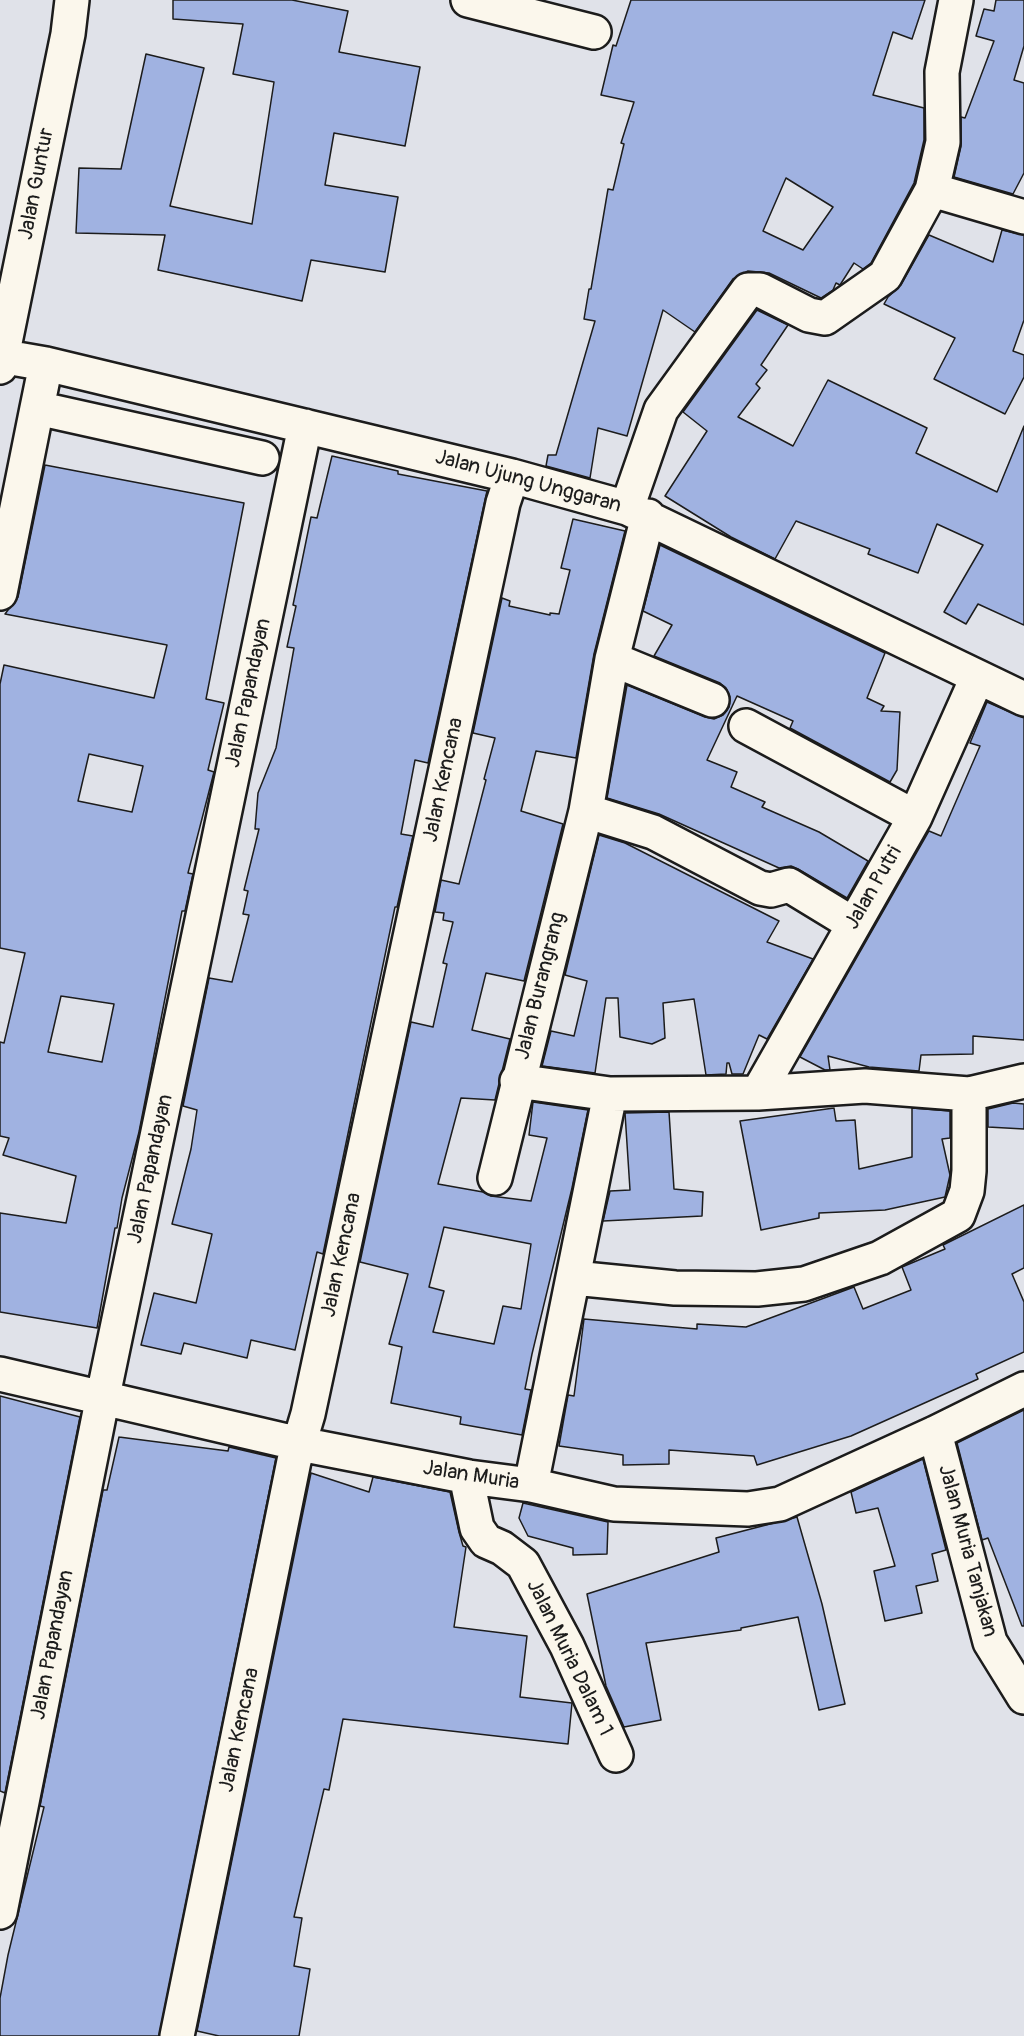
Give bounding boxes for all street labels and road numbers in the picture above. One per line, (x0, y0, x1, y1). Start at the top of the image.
street label: Jalan Guntur (14, 126, 60, 242)
street label: Jalan Ujung Unggaran (432, 445, 624, 519)
street label: Jalan Papandayan (221, 616, 277, 770)
street label: Jalan Kencana (419, 716, 469, 844)
street label: Jalan Putri (840, 842, 908, 934)
street label: Jalan Burangrang (511, 910, 571, 1062)
street label: Jalan Papandayan (123, 1092, 179, 1246)
street label: Jalan Kencana (317, 1191, 367, 1319)
street label: Jalan Muria (421, 1456, 521, 1496)
street label: Jalan Muria Tanjakan (932, 1462, 1002, 1640)
street label: Jalan Papandayan (26, 1568, 80, 1722)
street label: Jalan Muria Dalam 1 (520, 1576, 618, 1740)
street label: Jalan Kencana (215, 1666, 265, 1794)

